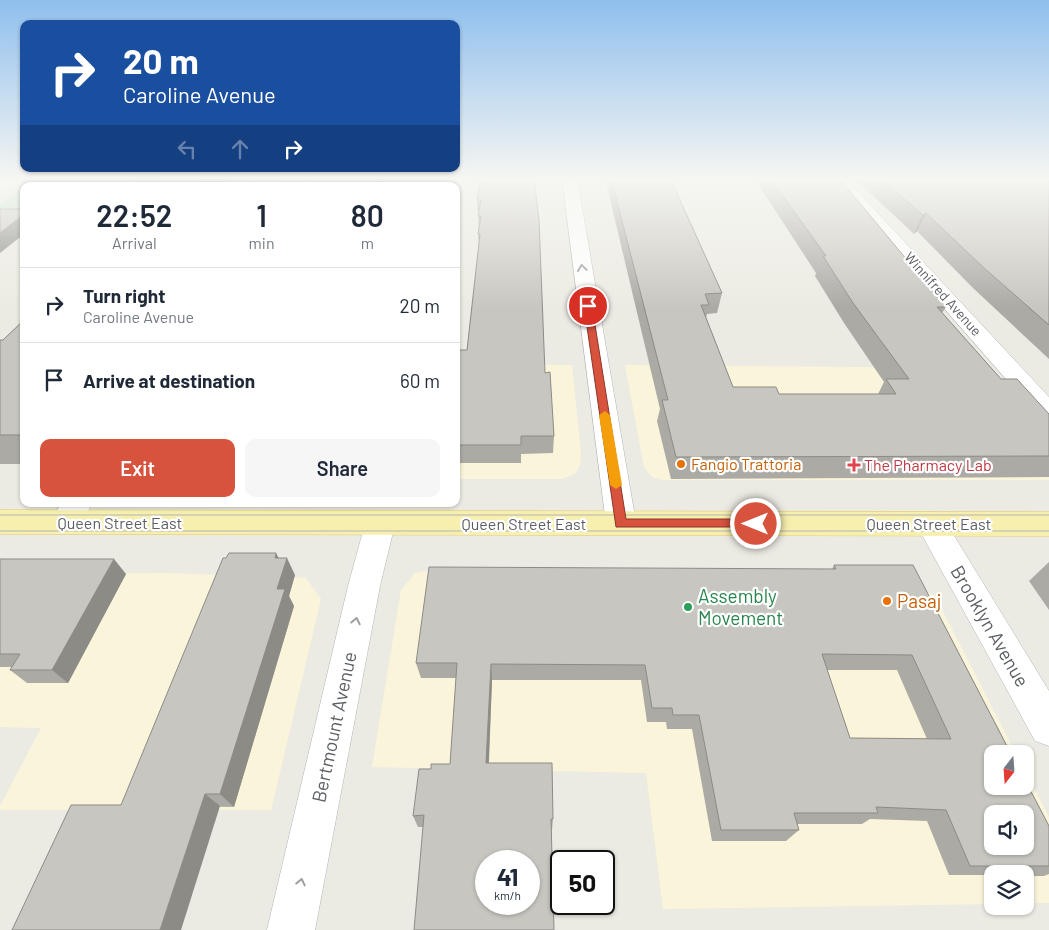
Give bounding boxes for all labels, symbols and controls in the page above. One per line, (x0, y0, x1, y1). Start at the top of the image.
text: 20 m (123, 39, 199, 81)
icon: right (40, 40, 105, 105)
text: Caroline Avenue (123, 81, 276, 107)
icon: left (173, 135, 201, 163)
icon: ahead (226, 135, 254, 163)
icon: right (279, 135, 307, 163)
text: 22:52 (96, 197, 172, 233)
text: 1 (256, 197, 267, 233)
text: 80 (351, 197, 384, 233)
text: Arrival (112, 233, 157, 252)
text: min (249, 233, 275, 252)
text: m (361, 233, 374, 252)
street label: Winnifred Avenue (901, 248, 985, 339)
one-way arrow (578, 263, 588, 272)
text: Turn right (83, 284, 165, 307)
pin (567, 285, 609, 327)
icon: right (40, 291, 68, 319)
icon: arrive (574, 292, 602, 320)
text: 20 m (400, 294, 440, 317)
text: Caroline Avenue (83, 307, 194, 326)
icon: arrive (40, 366, 68, 394)
text: Arrive at destination (83, 369, 255, 392)
text: 60 m (400, 369, 440, 392)
button: Exit (40, 439, 235, 497)
button: Share (245, 439, 440, 497)
place label: Fangio Trattoria (691, 454, 801, 473)
place label: The Pharmacy Lab (864, 455, 992, 474)
marker: Fangio Trattoria (675, 458, 687, 470)
marker: The Pharmacy Lab (848, 459, 860, 471)
position arrow (729, 497, 781, 549)
street label: Queen Street East (58, 513, 182, 532)
street label: Queen Street East (462, 514, 586, 533)
street label: Queen Street East (867, 514, 991, 533)
street label: Brooklyn Avenue (946, 561, 1035, 691)
place label: Assembly Movement (698, 584, 783, 629)
place label: Pasaj (897, 589, 941, 612)
marker: Pasaj (881, 595, 893, 607)
marker: Assembly Movement (682, 601, 694, 613)
one-way arrow (351, 616, 361, 625)
street label: Bertmount Avenue (306, 649, 361, 804)
north arrow (984, 745, 1034, 795)
map controls (984, 745, 1034, 915)
button: sound (984, 805, 1034, 855)
speed limit sign: 50 (550, 850, 615, 915)
text: 41 (497, 861, 518, 891)
button: layers (984, 865, 1034, 915)
one-way arrow (295, 878, 306, 887)
text: km/h (494, 888, 521, 902)

